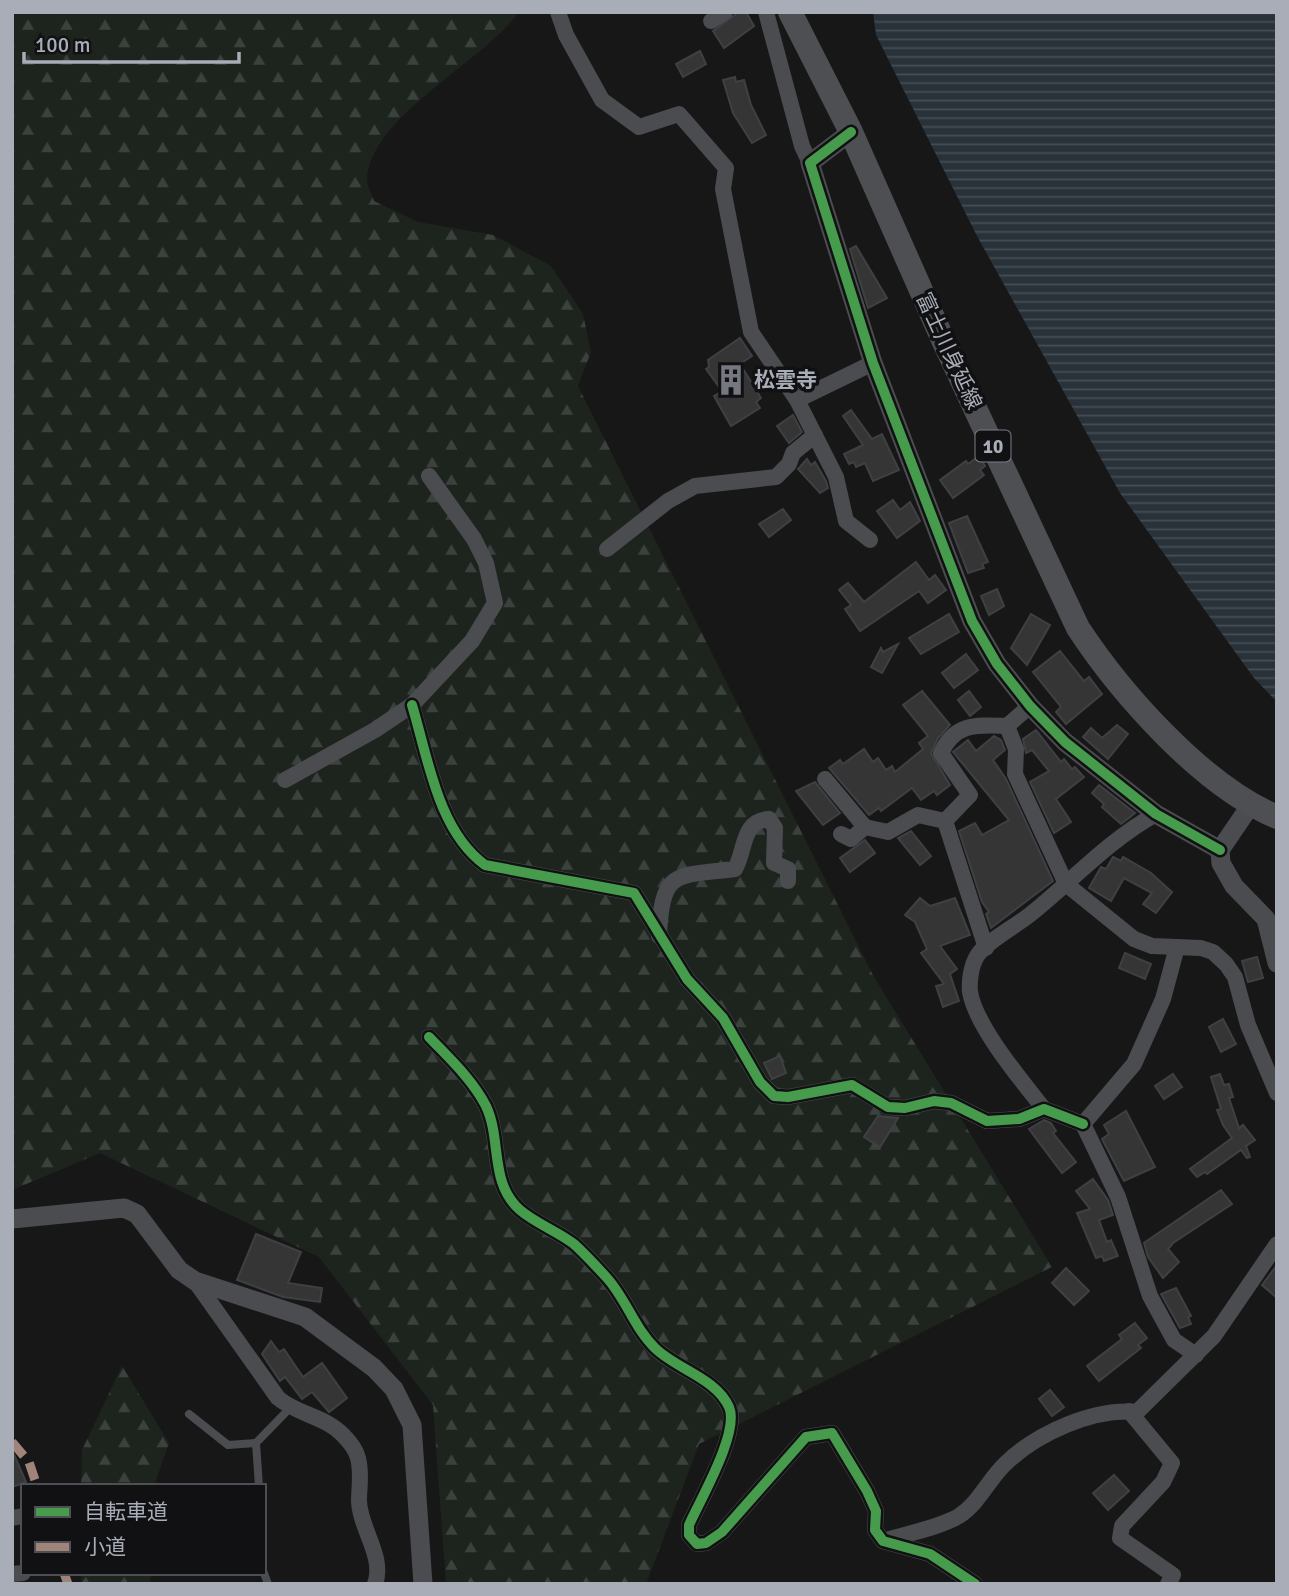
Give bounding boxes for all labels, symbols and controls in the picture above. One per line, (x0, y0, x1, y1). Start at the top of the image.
scale bar (24, 21, 240, 65)
text: 100 m (35, 32, 90, 58)
street label: 富士川身延線 (911, 288, 987, 414)
building icon: 松雲寺 (714, 363, 748, 397)
place label: 松雲寺 (754, 367, 817, 393)
road number: 10 (976, 430, 1010, 462)
legend (21, 1484, 266, 1575)
text: 自転車道 (84, 1499, 168, 1525)
text: 小道 (84, 1534, 126, 1560)

